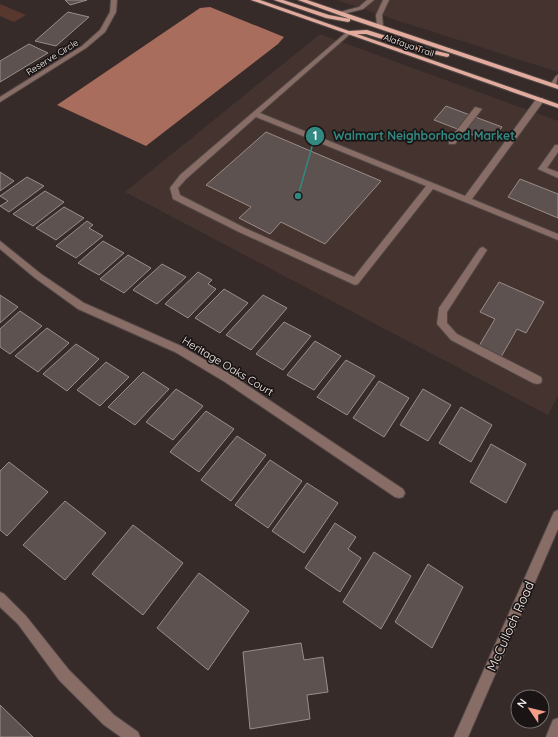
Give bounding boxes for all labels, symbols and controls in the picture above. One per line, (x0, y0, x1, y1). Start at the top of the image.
street label: Alafaya Trail (382, 31, 436, 59)
street label: Reserve Circle (24, 37, 80, 77)
callout: Walmart Neighborhood Market (305, 124, 523, 148)
text: 1 (313, 128, 317, 143)
text: Walmart Neighborhood Market (333, 128, 515, 143)
street label: Heritage Oaks Court (180, 333, 276, 399)
street label: McCulloch Road (483, 578, 537, 674)
north arrow (510, 689, 550, 729)
text: N (514, 696, 530, 711)

